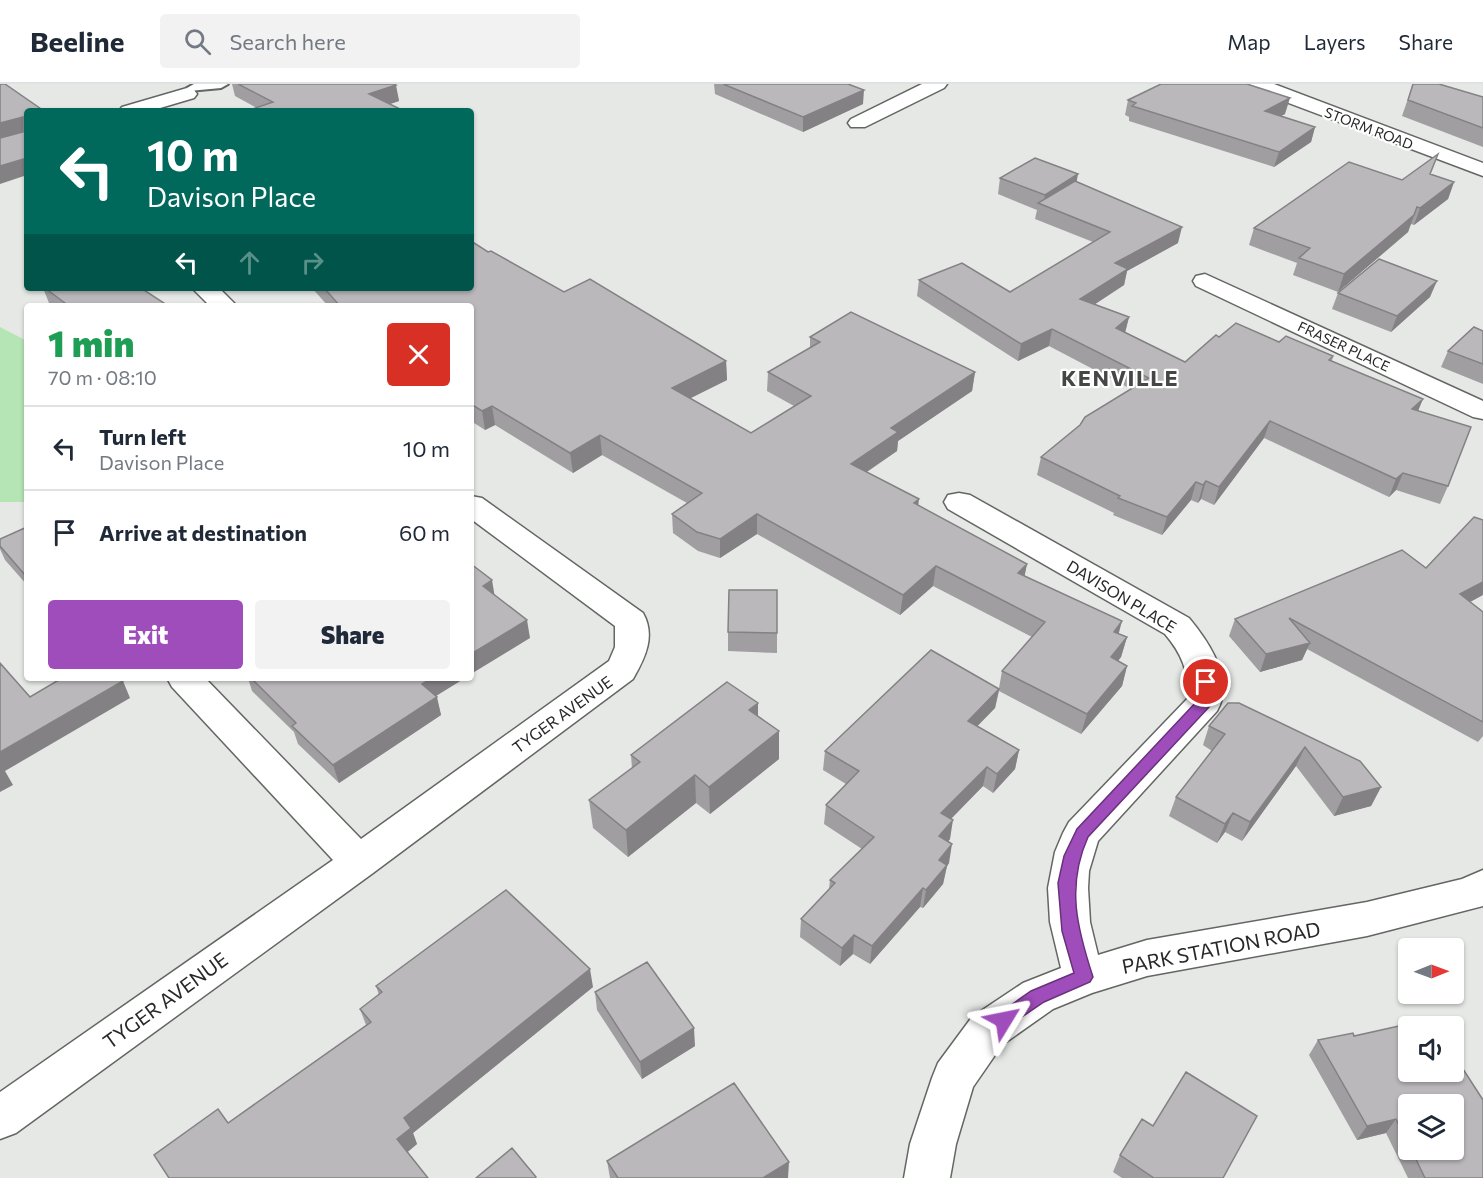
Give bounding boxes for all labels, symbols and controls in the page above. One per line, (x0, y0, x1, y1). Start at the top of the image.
search box (160, 14, 580, 68)
text: Beeline (30, 24, 124, 58)
icon: search (181, 25, 214, 58)
text: Search here (229, 28, 346, 55)
text: Map (1227, 29, 1271, 54)
text: Layers (1304, 29, 1366, 54)
text: Share (1399, 29, 1453, 54)
street label: STORM ROAD (1322, 103, 1416, 153)
text: 10 m (147, 128, 239, 180)
icon: left (48, 132, 126, 210)
text: Davison Place (147, 180, 316, 213)
icon: left (170, 246, 203, 279)
icon: ahead (233, 246, 266, 279)
icon: right (296, 246, 329, 279)
street label: FRASER PLACE (1295, 317, 1393, 375)
text: 1 min (48, 320, 134, 364)
button: close (387, 323, 450, 386)
district label: KENVILLE (1061, 364, 1179, 391)
text: 70 m · 08:10 (48, 365, 157, 389)
text: Turn left (99, 423, 186, 450)
icon: left (48, 432, 81, 465)
text: 10 m (403, 435, 450, 462)
text: Davison Place (99, 450, 224, 474)
icon: arrive (48, 516, 81, 549)
text: Arrive at destination (99, 519, 307, 546)
text: 60 m (399, 519, 450, 546)
street label: DAVISON PLACE (1064, 556, 1180, 636)
button: Exit (48, 600, 243, 669)
button: Share (255, 600, 450, 669)
pin (1180, 656, 1231, 707)
icon: arrive (1189, 665, 1222, 698)
street label: TYGER AVENUE (508, 671, 616, 757)
street label: PARK STATION ROAD (1120, 916, 1322, 978)
north arrow (1398, 938, 1464, 1004)
map controls (1398, 938, 1464, 1160)
street label: TYGER AVENUE (98, 947, 232, 1053)
position arrow (972, 988, 1036, 1052)
button: sound (1398, 1016, 1464, 1082)
button: layers (1398, 1094, 1464, 1160)

